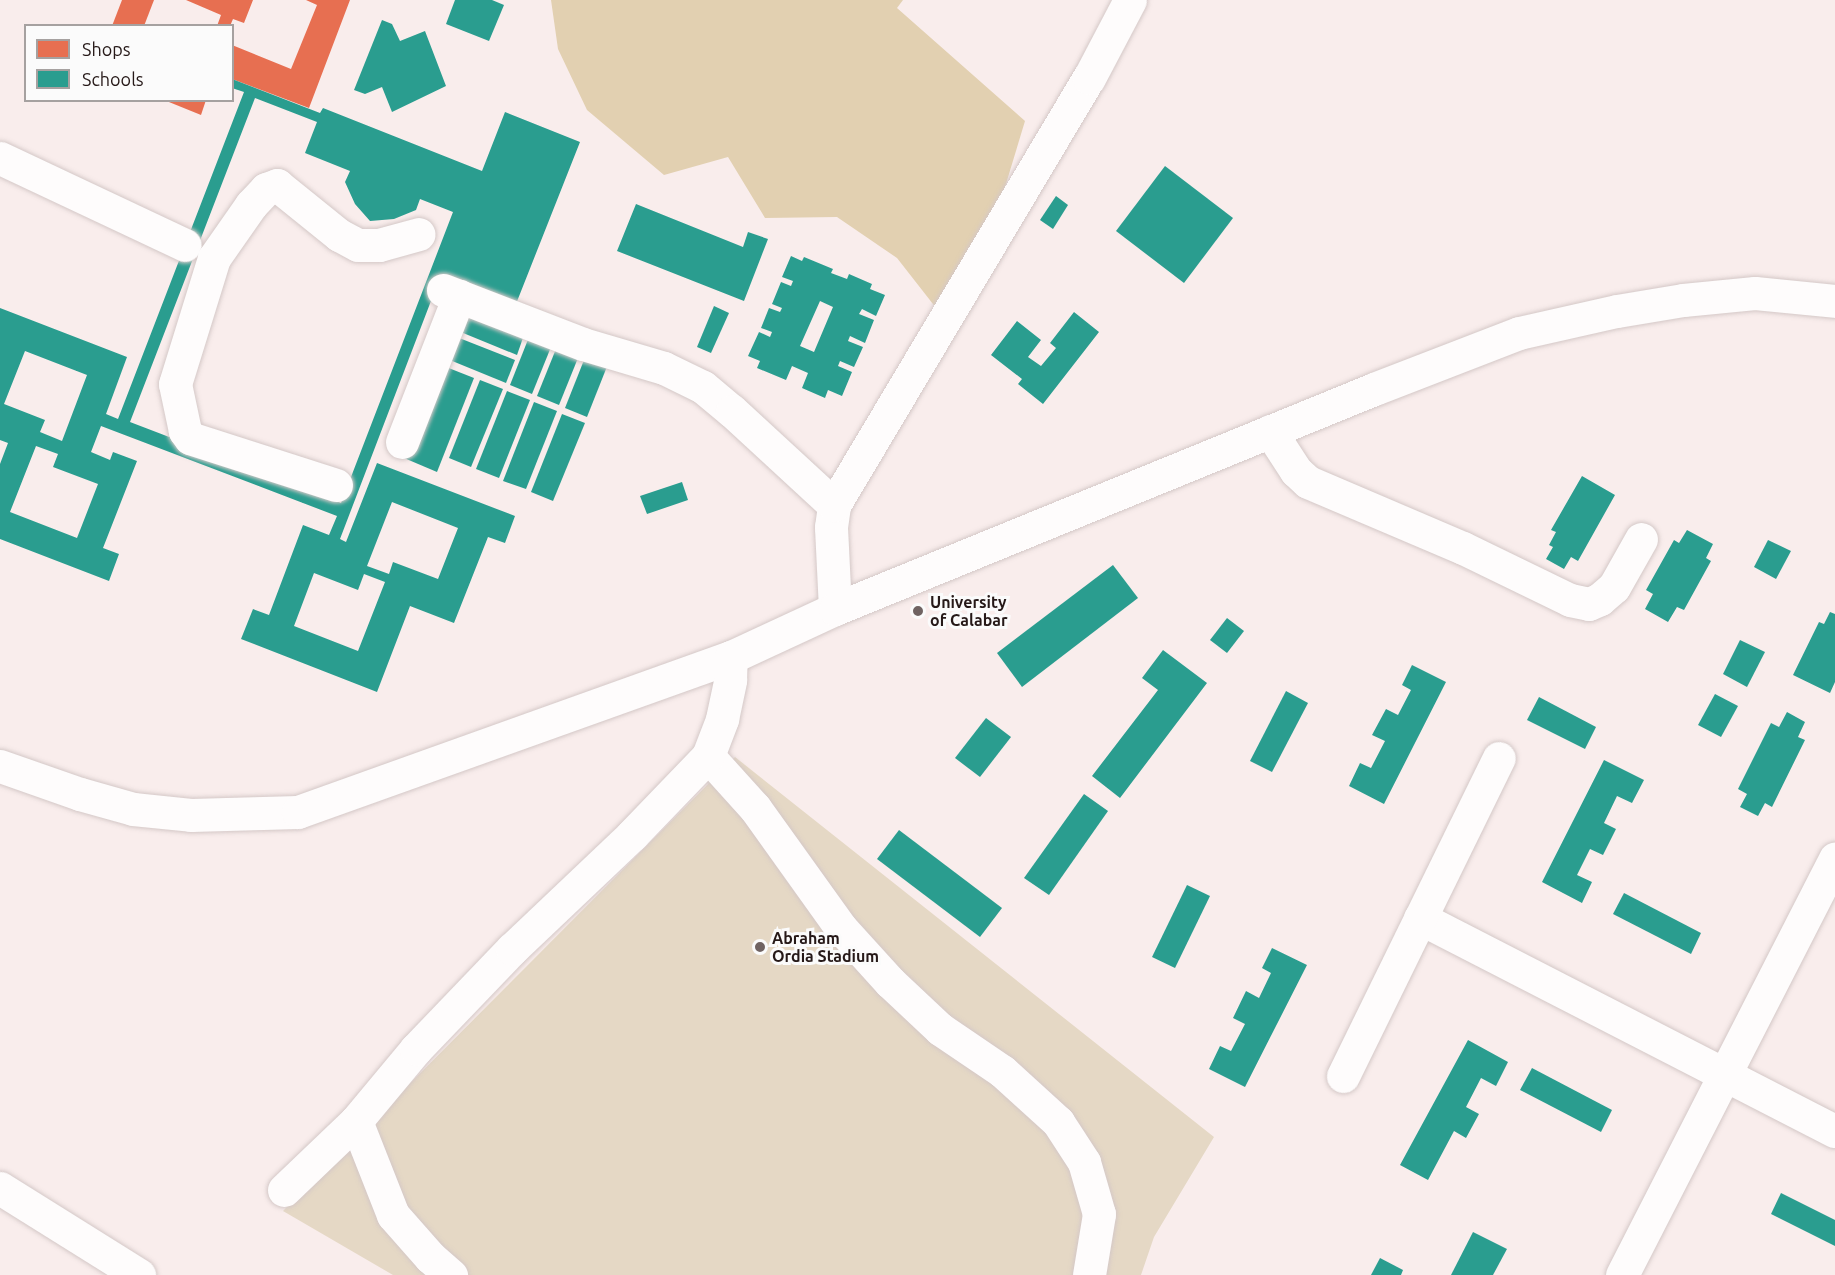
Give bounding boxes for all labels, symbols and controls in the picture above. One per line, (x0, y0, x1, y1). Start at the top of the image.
legend (24, 24, 234, 102)
text: Shops (82, 39, 131, 59)
text: Schools (82, 69, 144, 89)
place label: University of Calabar (930, 592, 1008, 630)
marker: University of Calabar (911, 604, 925, 618)
place label: Abraham Ordia Stadium (772, 928, 879, 966)
marker: Abraham Ordia Stadium (753, 940, 767, 954)

